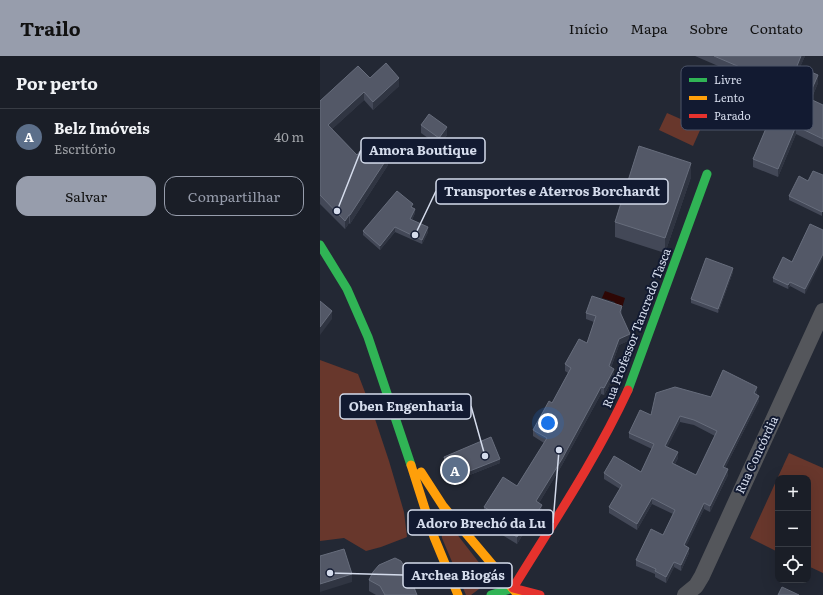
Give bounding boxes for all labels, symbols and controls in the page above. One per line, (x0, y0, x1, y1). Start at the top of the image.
text: Trailo (20, 14, 81, 42)
text: Início (569, 18, 608, 38)
text: Mapa (630, 18, 668, 38)
text: Sobre (690, 18, 728, 38)
text: Contato (750, 18, 803, 38)
legend (681, 66, 813, 130)
text: Por perto (16, 70, 98, 95)
text: Livre (714, 71, 742, 87)
text: Lento (714, 89, 744, 105)
text: Parado (714, 107, 751, 123)
text: Belz Imóveis (54, 116, 150, 139)
text: A (24, 127, 34, 146)
text: 40 m (274, 127, 304, 146)
callout: Amora Boutique (361, 138, 485, 163)
text: Escritório (54, 139, 116, 158)
text: Amora Boutique (369, 140, 477, 159)
button: Salvar (16, 176, 156, 216)
button: Compartilhar (164, 176, 304, 216)
callout: Transportes e Aterros Borchardt (436, 179, 668, 204)
text: Transportes e Aterros Borchardt (444, 181, 660, 200)
street label: Rua Professor Tancredo Tasca (597, 245, 675, 410)
callout: Oben Engenharia (340, 394, 471, 419)
text: Oben Engenharia (349, 396, 464, 415)
street label: Rua Concórdia (730, 412, 782, 496)
your location (538, 413, 558, 433)
pin: A (442, 455, 468, 485)
map controls (775, 475, 811, 583)
button: + (775, 475, 811, 511)
callout: Adoro Brechó da Lu (408, 510, 553, 535)
button: − (775, 511, 811, 547)
text: Adoro Brechó da Lu (416, 513, 546, 532)
button: locate (775, 547, 811, 583)
callout: Archea Biogás (403, 563, 512, 588)
text: Archea Biogás (411, 565, 505, 584)

